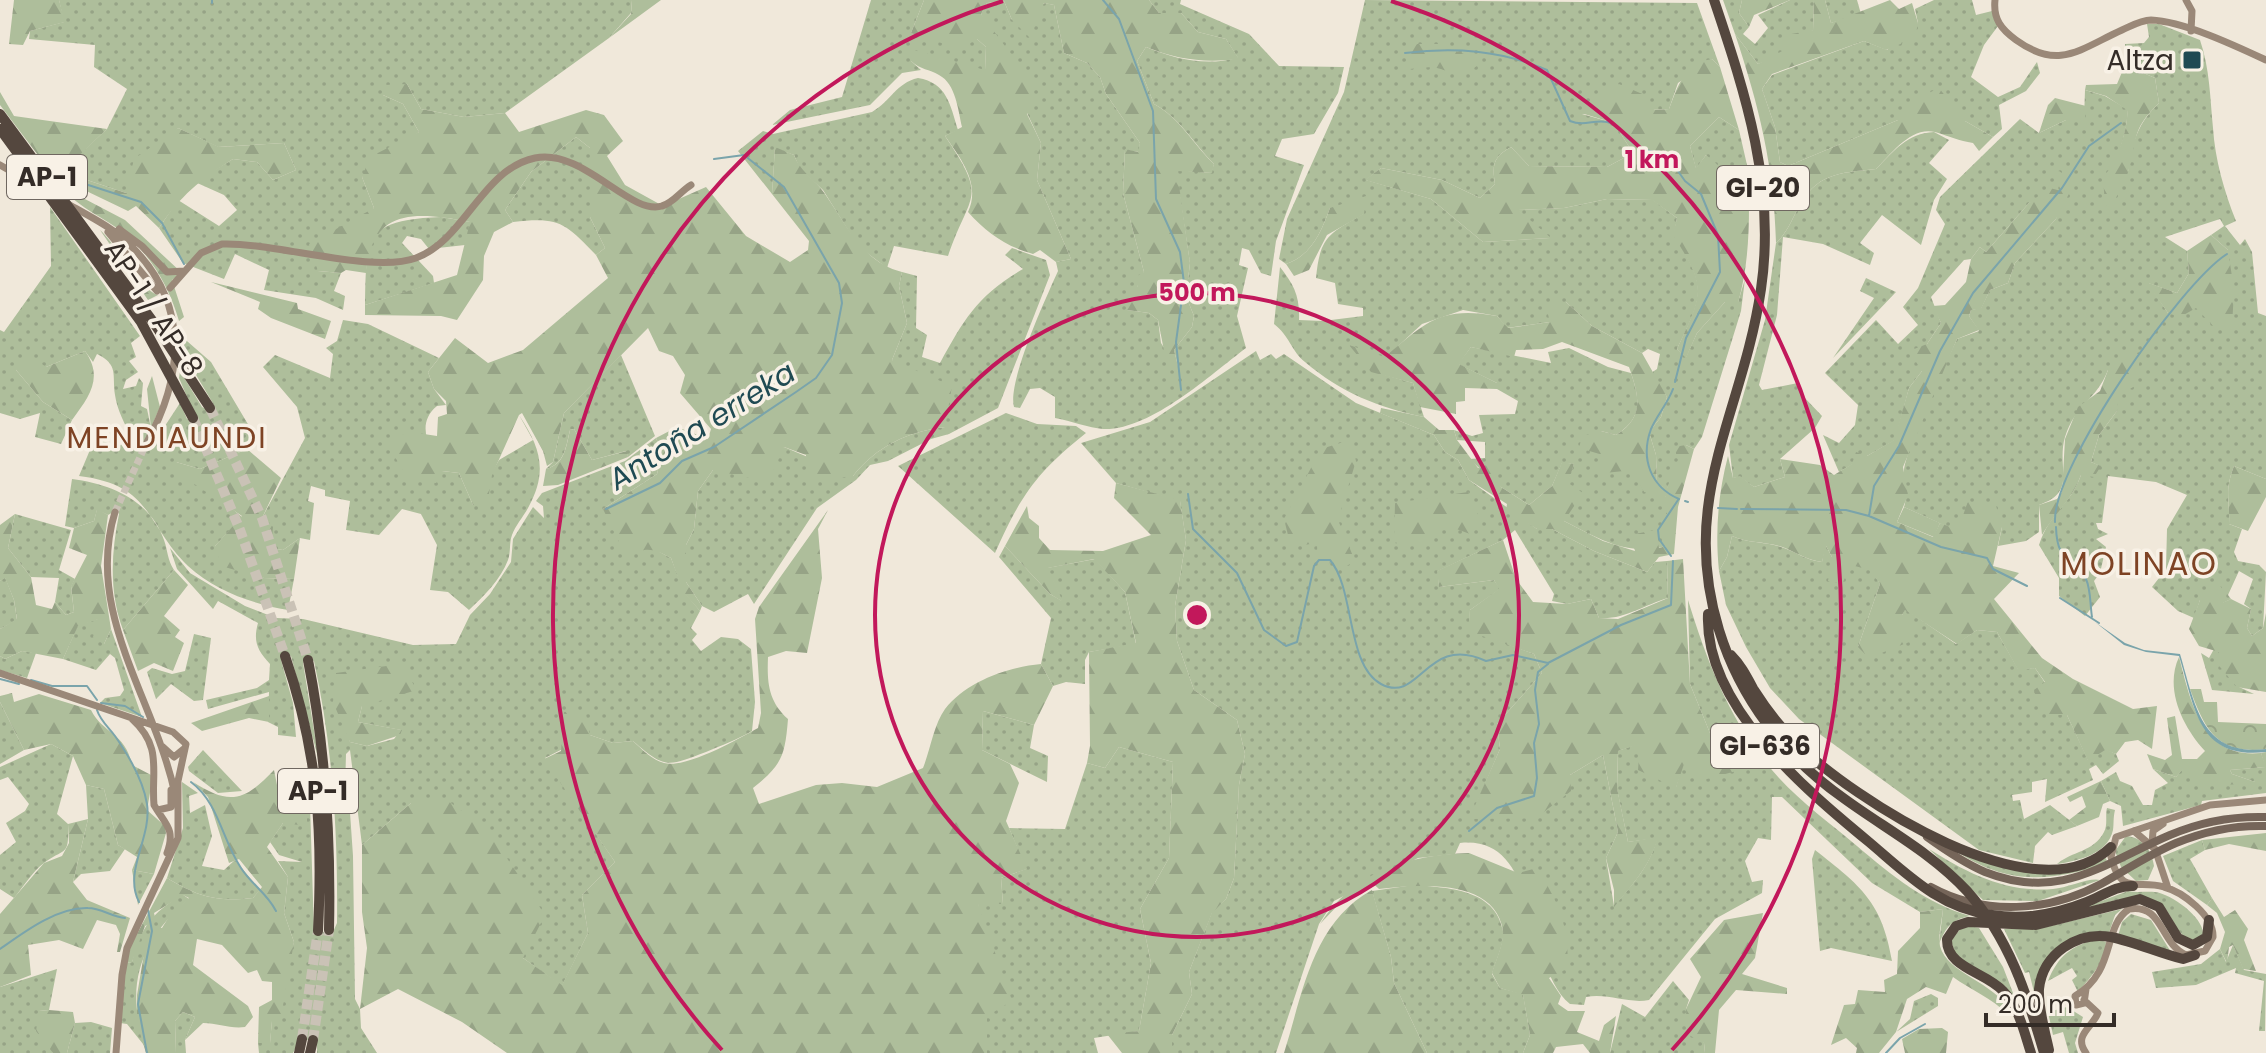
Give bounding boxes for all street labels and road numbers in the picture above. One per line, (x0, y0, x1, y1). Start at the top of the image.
road number: AP-1 (7, 155, 87, 199)
road number: GI-20 (1717, 166, 1809, 210)
street label: AP-1 / AP-8 (95, 232, 212, 384)
road number: GI-636 (1711, 724, 1819, 768)
road number: AP-1 (278, 769, 358, 813)

